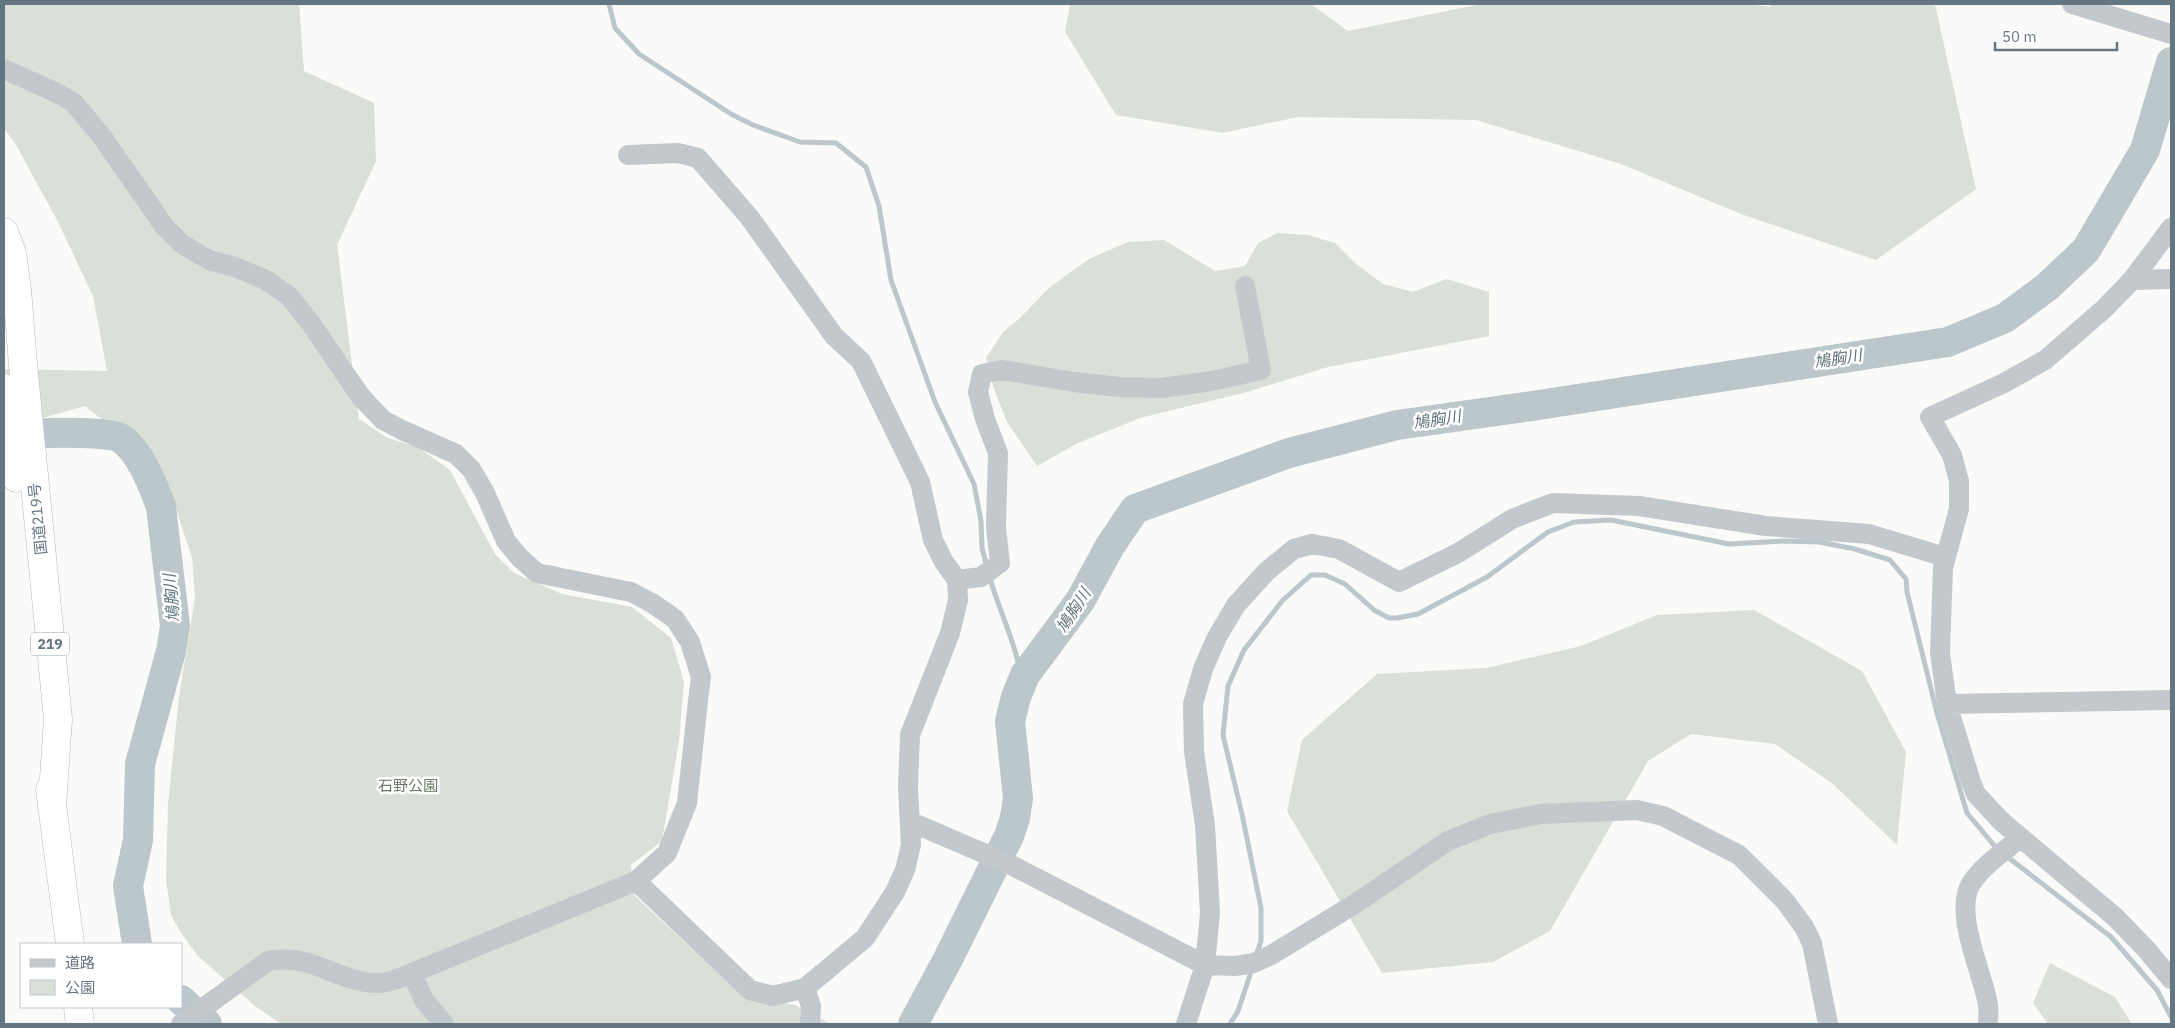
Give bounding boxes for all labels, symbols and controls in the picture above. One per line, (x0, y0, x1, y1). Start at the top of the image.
scale bar (1995, 20, 2118, 52)
text: 50 m (2002, 27, 2037, 46)
water label: 鳩胸川 (1813, 344, 1865, 372)
water label: 鳩胸川 (1412, 405, 1464, 433)
street label: 国道219号 (24, 482, 51, 556)
water label: 鳩胸川 (159, 571, 183, 623)
water label: 鳩胸川 (1052, 583, 1096, 636)
road number: 219 (31, 633, 69, 656)
park label: 石野公園 (378, 776, 438, 795)
legend (20, 943, 182, 1008)
text: 道路 (65, 953, 95, 972)
text: 公園 (65, 978, 95, 997)

